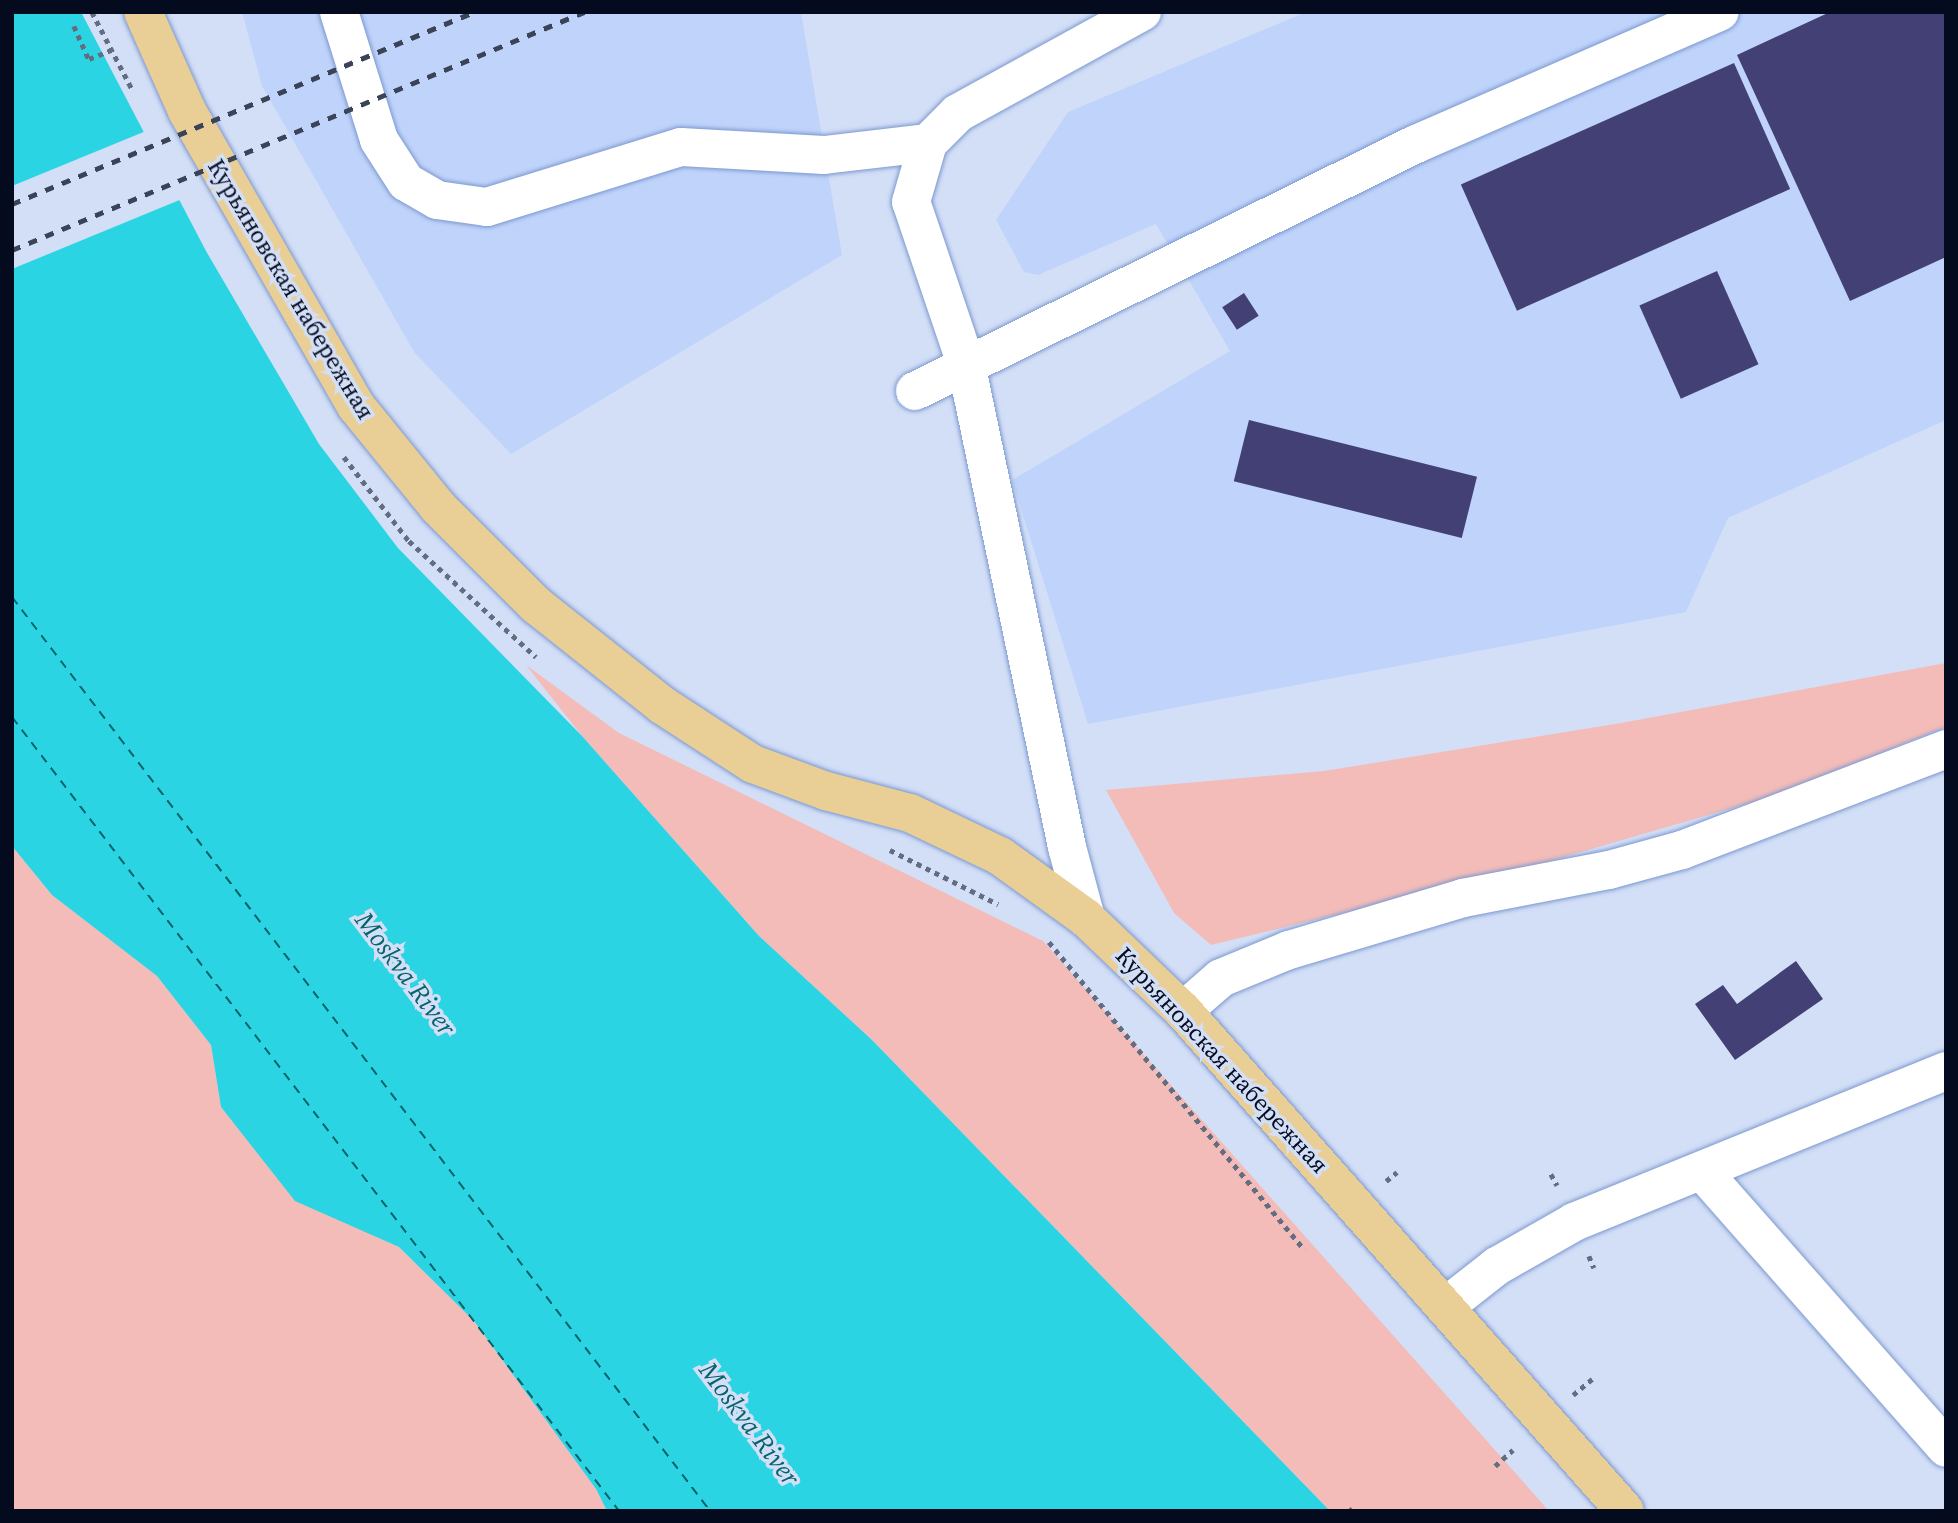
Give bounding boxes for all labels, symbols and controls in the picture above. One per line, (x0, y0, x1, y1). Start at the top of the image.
street label: Курьяновская набережная (202, 154, 380, 424)
water label: Moskva River (348, 906, 462, 1042)
street label: Курьяновская набережная (1110, 941, 1334, 1179)
water label: Moskva River (692, 1356, 806, 1492)

